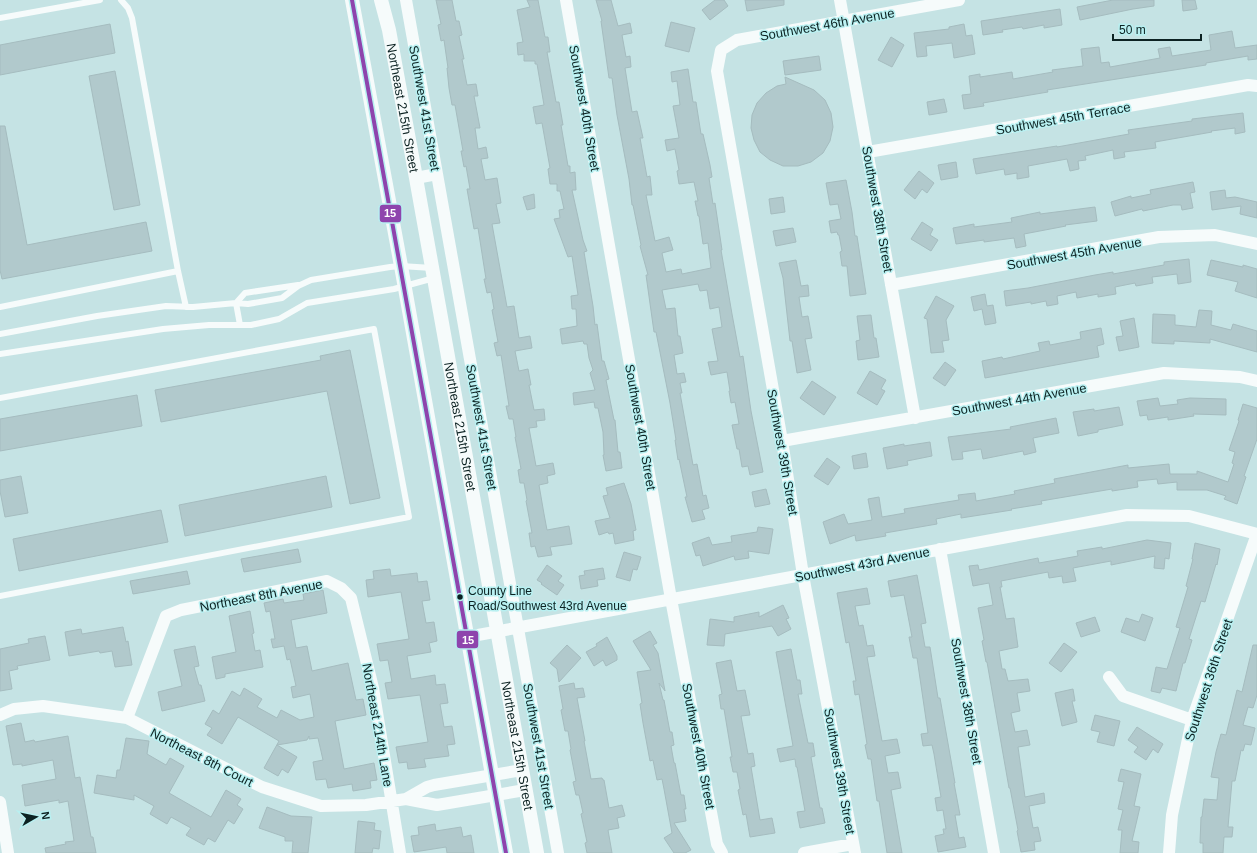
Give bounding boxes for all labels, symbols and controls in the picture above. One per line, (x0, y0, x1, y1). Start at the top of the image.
street label: Southwest 46th Avenue (759, 5, 896, 44)
scale bar (1113, 16, 1201, 42)
text: 50 m (1119, 23, 1146, 37)
street label: Northeast 215th Street (384, 42, 422, 174)
street label: Southwest 41st Street (406, 44, 443, 172)
street label: Southwest 40th Street (566, 44, 603, 173)
street label: Southwest 45th Terrace (995, 99, 1132, 138)
street label: Southwest 38th Street (859, 145, 896, 274)
line badge: 15 (379, 204, 402, 223)
text: 15 (384, 207, 396, 219)
street label: Southwest 45th Avenue (1006, 234, 1143, 273)
street label: Northeast 215th Street (441, 361, 479, 493)
street label: Southwest 41st Street (463, 363, 500, 491)
street label: Southwest 40th Street (622, 363, 659, 492)
street label: Southwest 44th Avenue (951, 380, 1088, 419)
street label: Southwest 39th Street (764, 388, 801, 517)
street label: Southwest 43rd Avenue (793, 544, 931, 585)
street label: Northeast 8th Avenue (198, 576, 324, 615)
place label: County Line Road/Southwest 43rd Avenue (468, 584, 627, 613)
marker: County Line Road/Southwest 43rd Avenue (455, 592, 465, 602)
street label: Southwest 36th Street (1182, 617, 1235, 743)
line badge: 15 (456, 630, 479, 649)
text: 15 (462, 634, 474, 646)
street label: Southwest 38th Street (948, 637, 985, 766)
street label: Northeast 214th Lane (359, 662, 396, 788)
street label: Northeast 215th Street (498, 680, 536, 812)
street label: Southwest 41st Street (520, 682, 557, 810)
street label: Southwest 40th Street (679, 682, 718, 811)
street label: Southwest 39th Street (821, 707, 858, 836)
street label: Northeast 8th Court (148, 725, 256, 790)
north arrow (16, 797, 56, 837)
text: N (39, 811, 52, 820)

